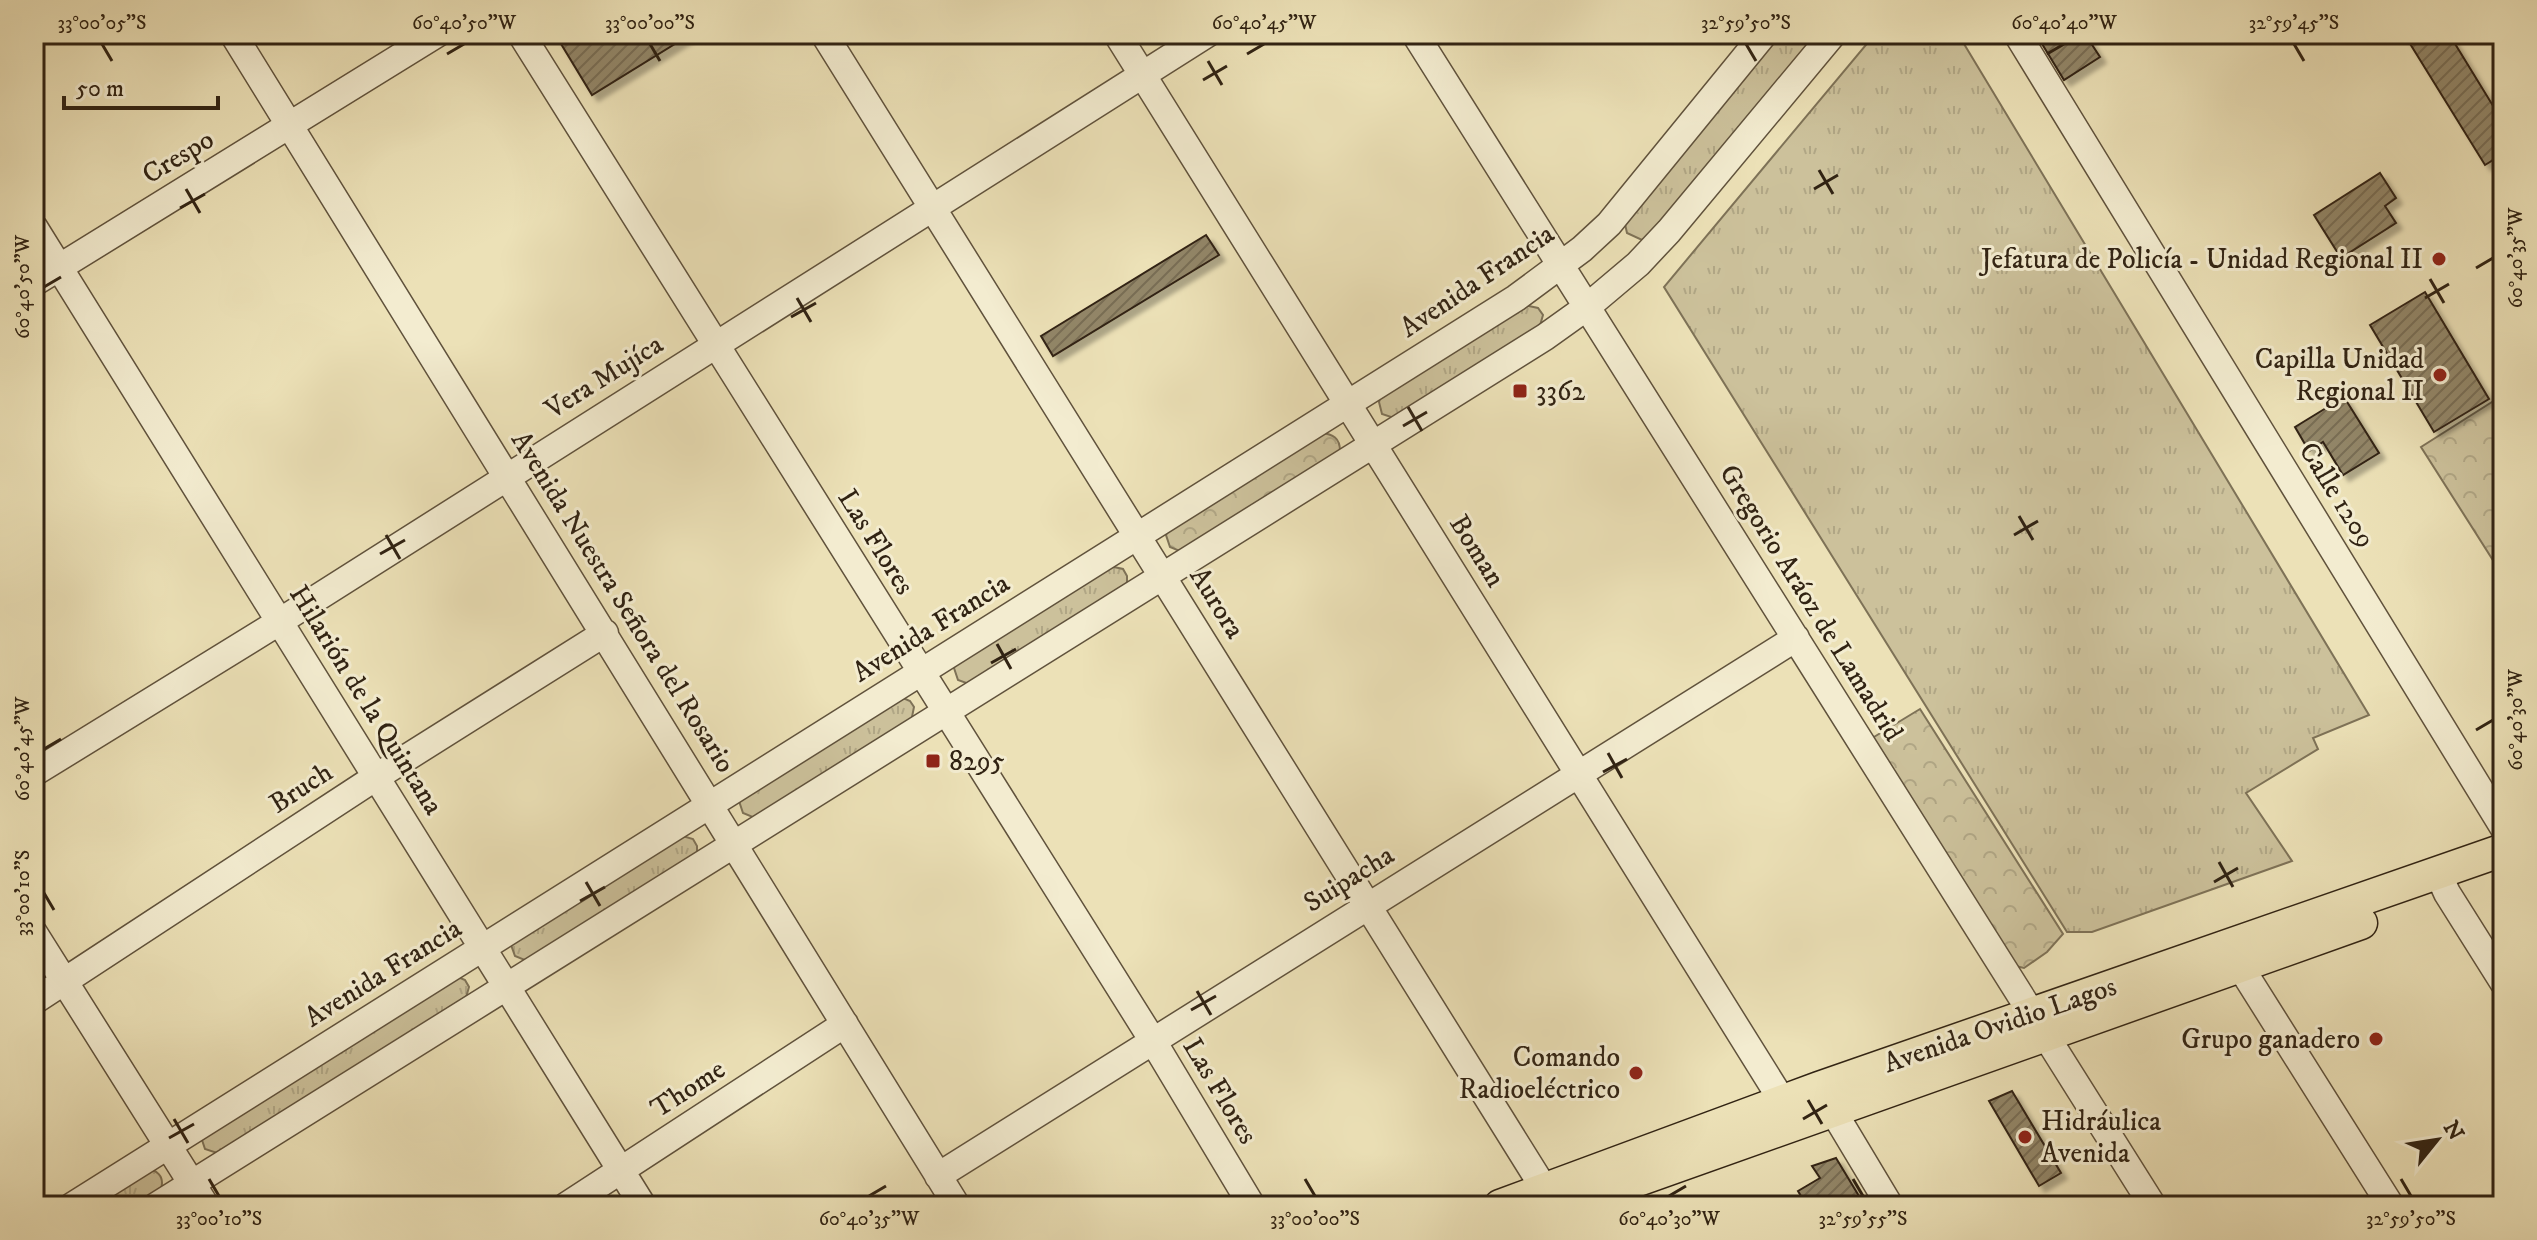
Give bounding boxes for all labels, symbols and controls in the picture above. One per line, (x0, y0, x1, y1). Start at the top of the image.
text: 33°00'05"S (57, 11, 147, 36)
text: 60°40'50"W (412, 11, 517, 36)
text: 33°00'00"S (605, 11, 695, 36)
text: 60°40'45"W (1212, 11, 1317, 36)
text: 32°59'50"S (1701, 11, 1791, 36)
text: 60°40'40"W (2011, 11, 2117, 36)
text: 32°59'45"S (2249, 11, 2339, 36)
scale bar (64, 60, 218, 110)
text: 50 m (76, 74, 124, 104)
street label: Crespo (136, 122, 220, 192)
text: 60°40'35"W (2504, 207, 2529, 308)
street label: Avenida Francia (1393, 216, 1561, 345)
text: 60°40'50"W (11, 234, 36, 339)
place label: Jefatura de Policía - Unidad Regional II (1978, 242, 2423, 277)
marker: Jefatura de Policía - Unidad Regional II (2430, 250, 2448, 268)
street label: Vera Mujíca (538, 327, 670, 428)
place label: Capilla Unidad Regional II (2255, 342, 2424, 409)
marker: Capilla Unidad Regional II (2431, 366, 2449, 384)
place label: 3362 (1536, 374, 1585, 409)
marker: 3362 (1511, 382, 1529, 400)
street label: Avenida Nuestra Señora del Rosario (503, 425, 743, 779)
street label: Calle 1209 (2291, 436, 2383, 554)
street label: Gregorio Aráoz de Lamadrid (1711, 458, 1911, 748)
street label: Las Flores (830, 483, 922, 601)
street label: Boman (1441, 508, 1513, 594)
street label: Aurora (1182, 561, 1252, 645)
street label: Avenida Francia (846, 566, 1016, 690)
street label: Hilarión de la Quintana (281, 579, 451, 821)
text: 60°40'30"W (2504, 669, 2529, 771)
text: 60°40'45"W (11, 696, 36, 801)
place label: 8295 (949, 744, 1005, 779)
marker: 8295 (924, 752, 942, 770)
street label: Bruch (263, 755, 339, 821)
street label: Suipacha (1297, 838, 1401, 920)
text: 33°00'10"S (11, 850, 36, 936)
street label: Avenida Francia (298, 911, 468, 1035)
street label: Avenida Ovidio Lagos (1879, 969, 2121, 1081)
place label: Grupo ganadero (2181, 1022, 2360, 1057)
marker: Grupo ganadero (2367, 1030, 2385, 1048)
street label: Las Flores (1175, 1032, 1265, 1150)
place label: Comando Radioeléctrico (1459, 1040, 1620, 1107)
street label: Thome (644, 1052, 732, 1126)
marker: Comando Radioeléctrico (1627, 1064, 1645, 1082)
north arrow (2397, 1100, 2477, 1180)
place label: Hidráulica Avenida (2041, 1104, 2161, 1171)
text: N (2437, 1116, 2469, 1145)
marker: Hidráulica Avenida (2016, 1128, 2034, 1146)
text: 33°00'10"S (176, 1207, 262, 1232)
text: 60°40'35"W (819, 1207, 920, 1232)
text: 33°00'00"S (1270, 1207, 1360, 1232)
text: 60°40'30"W (1618, 1207, 1720, 1232)
text: 32°59'55"S (1818, 1207, 1908, 1232)
text: 32°59'50"S (2366, 1207, 2456, 1232)

